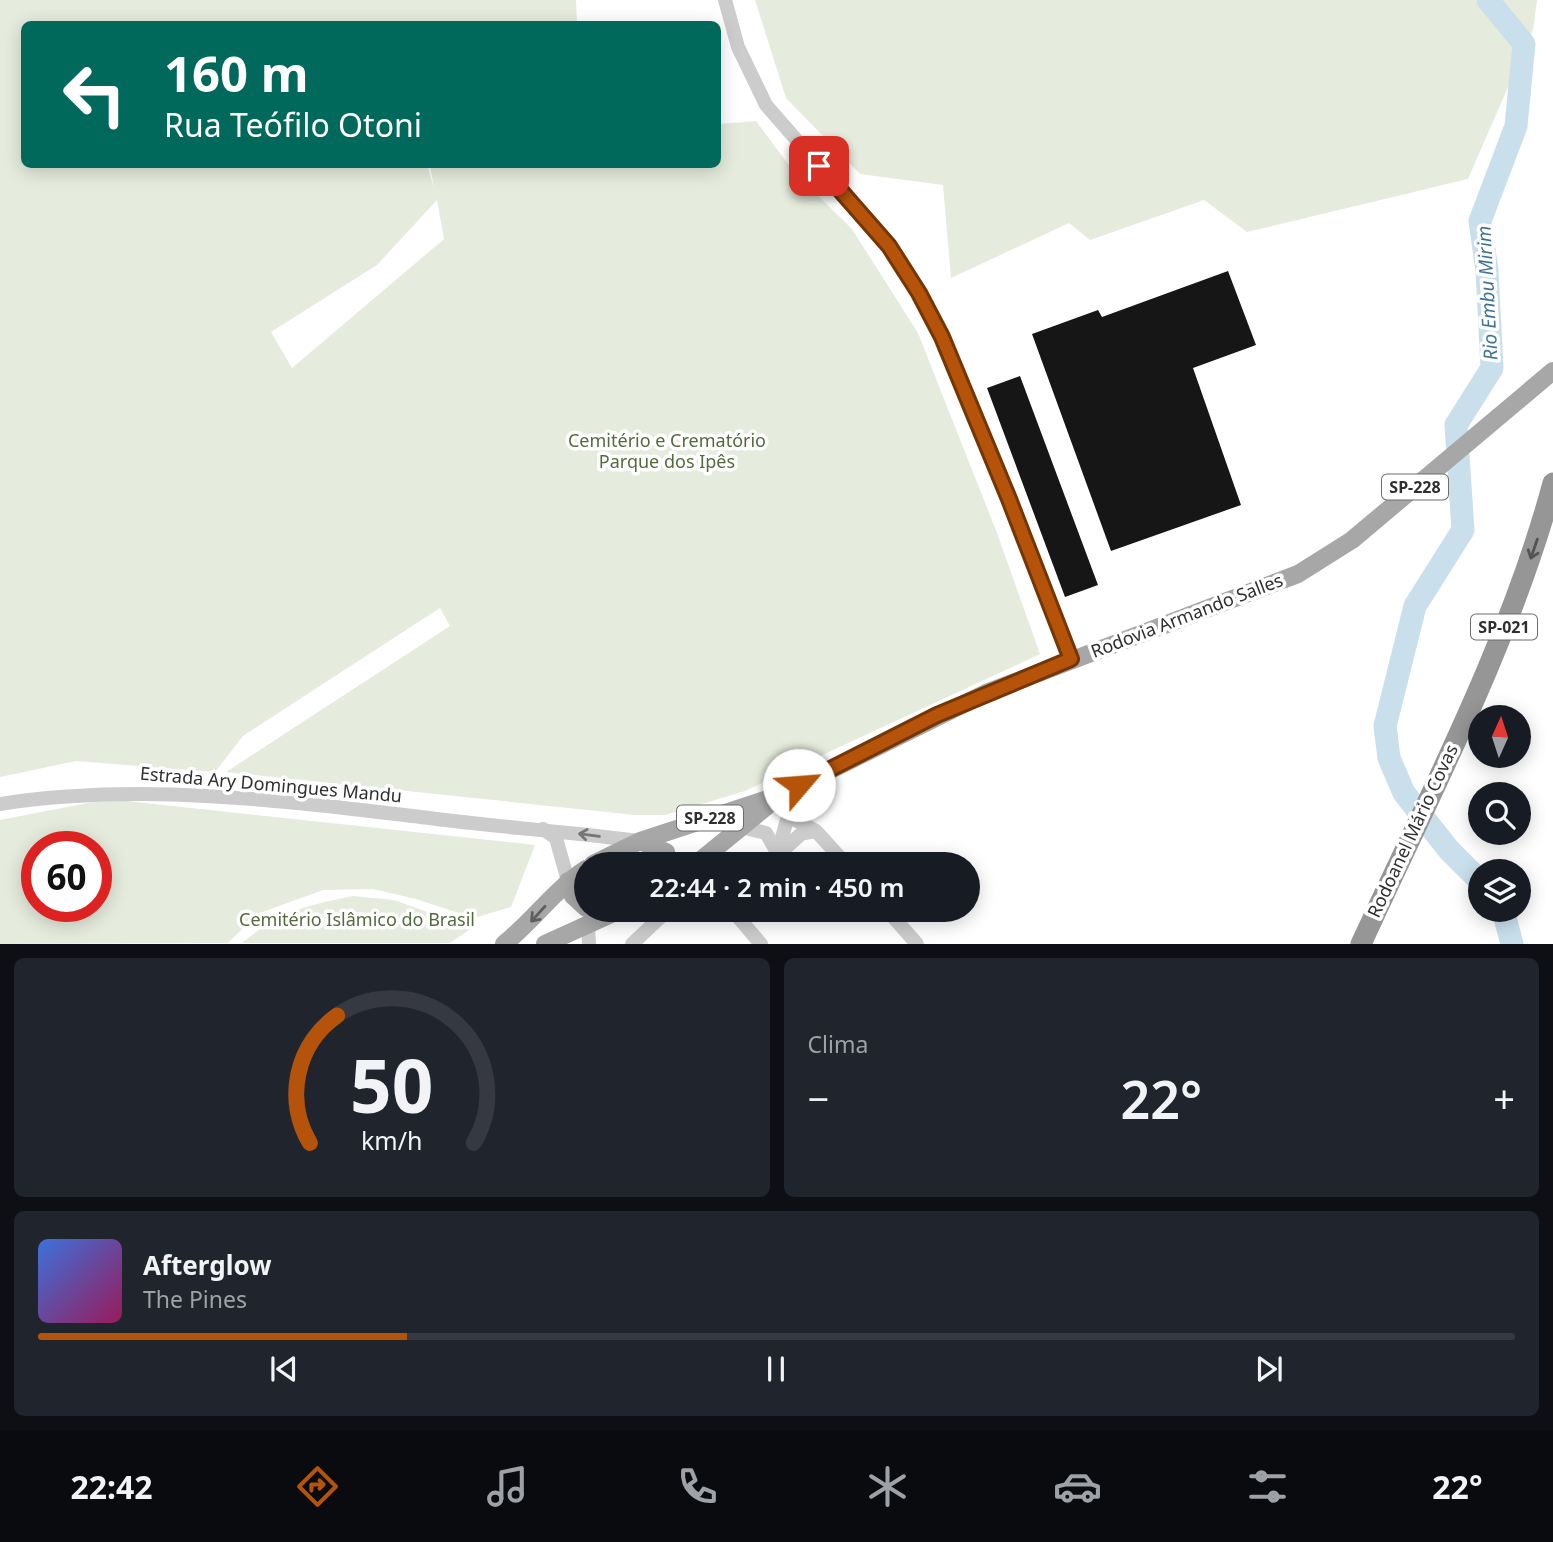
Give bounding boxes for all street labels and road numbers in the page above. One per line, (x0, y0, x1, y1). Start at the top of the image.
road number: SP-228 (1382, 474, 1448, 500)
street label: Rodovia Armando Salles (1087, 567, 1286, 663)
road number: SP-021 (1471, 614, 1537, 640)
street label: Rodoanel Mário Covas (1361, 740, 1463, 921)
street label: Estrada Ary Domingues Mandu (139, 761, 403, 807)
road number: SP-228 (677, 806, 743, 831)

